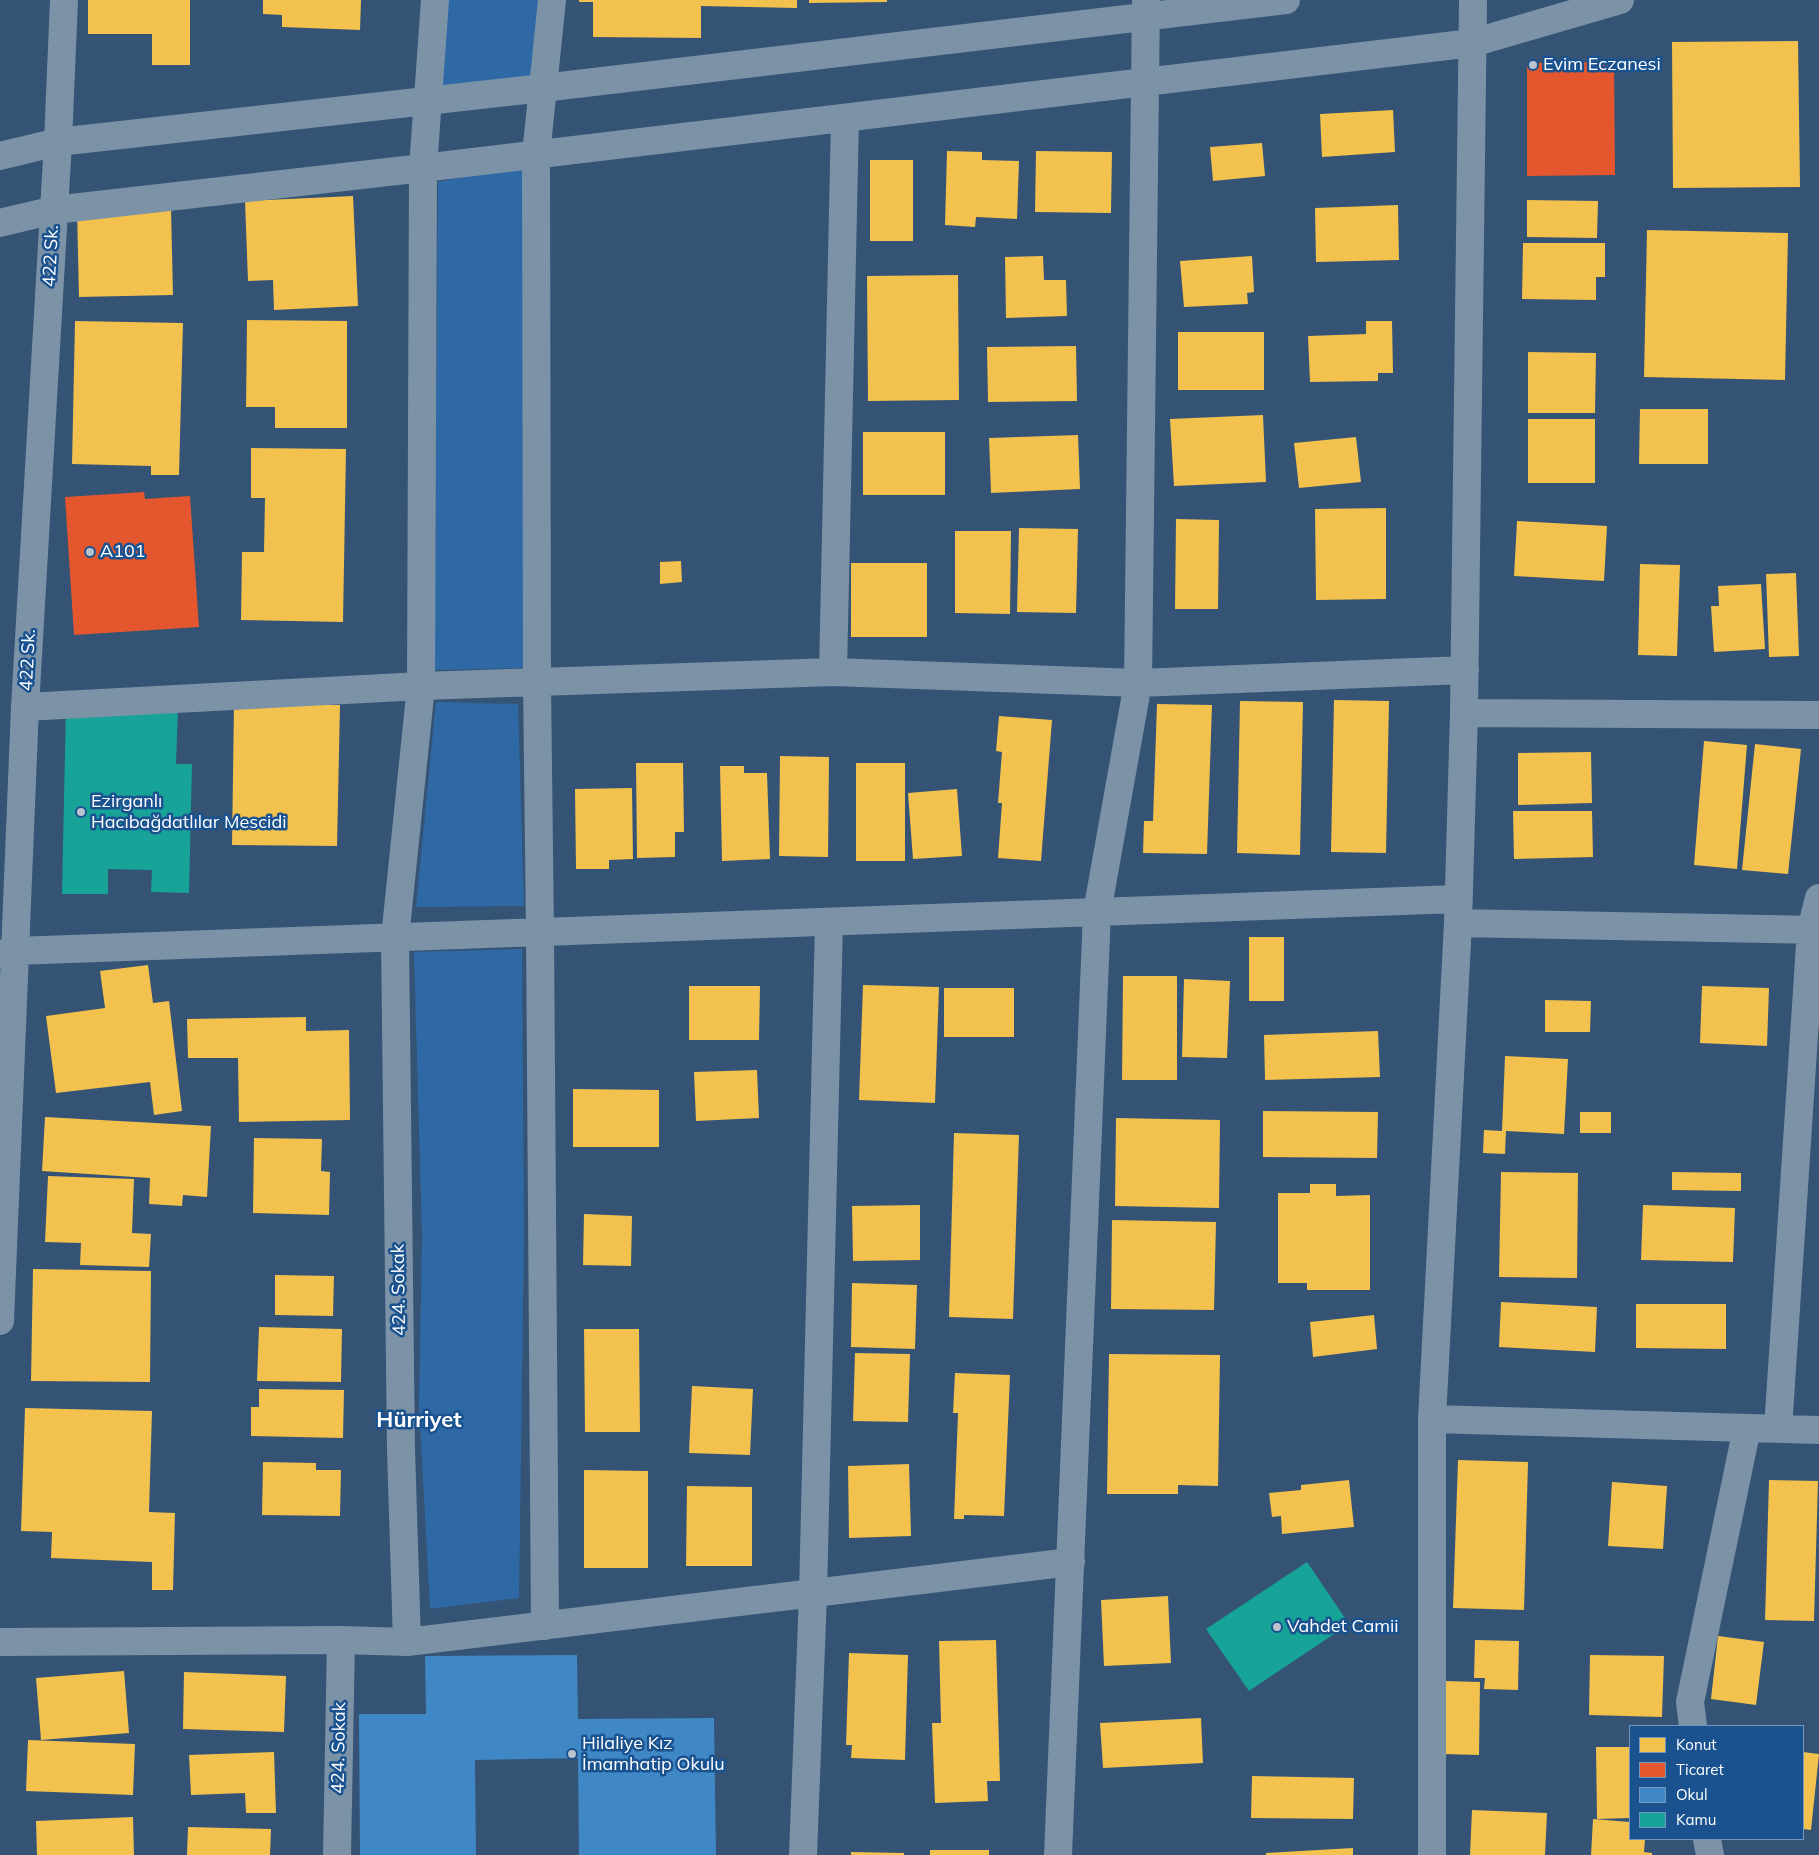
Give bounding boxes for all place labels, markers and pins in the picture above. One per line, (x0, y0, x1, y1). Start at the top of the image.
place label: Evim Eczanesi (1543, 54, 1661, 76)
marker: Evim Eczanesi (1527, 59, 1539, 71)
place label: A101 (100, 541, 146, 563)
marker: A101 (84, 546, 96, 558)
place label: Ezirganlı Hacıbağdatlılar Mescidi (91, 791, 286, 834)
marker: Ezirganlı Hacıbağdatlılar Mescidi (75, 806, 87, 818)
place label: Vahdet Camii (1287, 1616, 1399, 1638)
marker: Vahdet Camii (1271, 1621, 1283, 1633)
place label: Hilaliye Kız İmamhatip Okulu (582, 1733, 725, 1776)
marker: Hilaliye Kız İmamhatip Okulu (566, 1748, 578, 1760)

